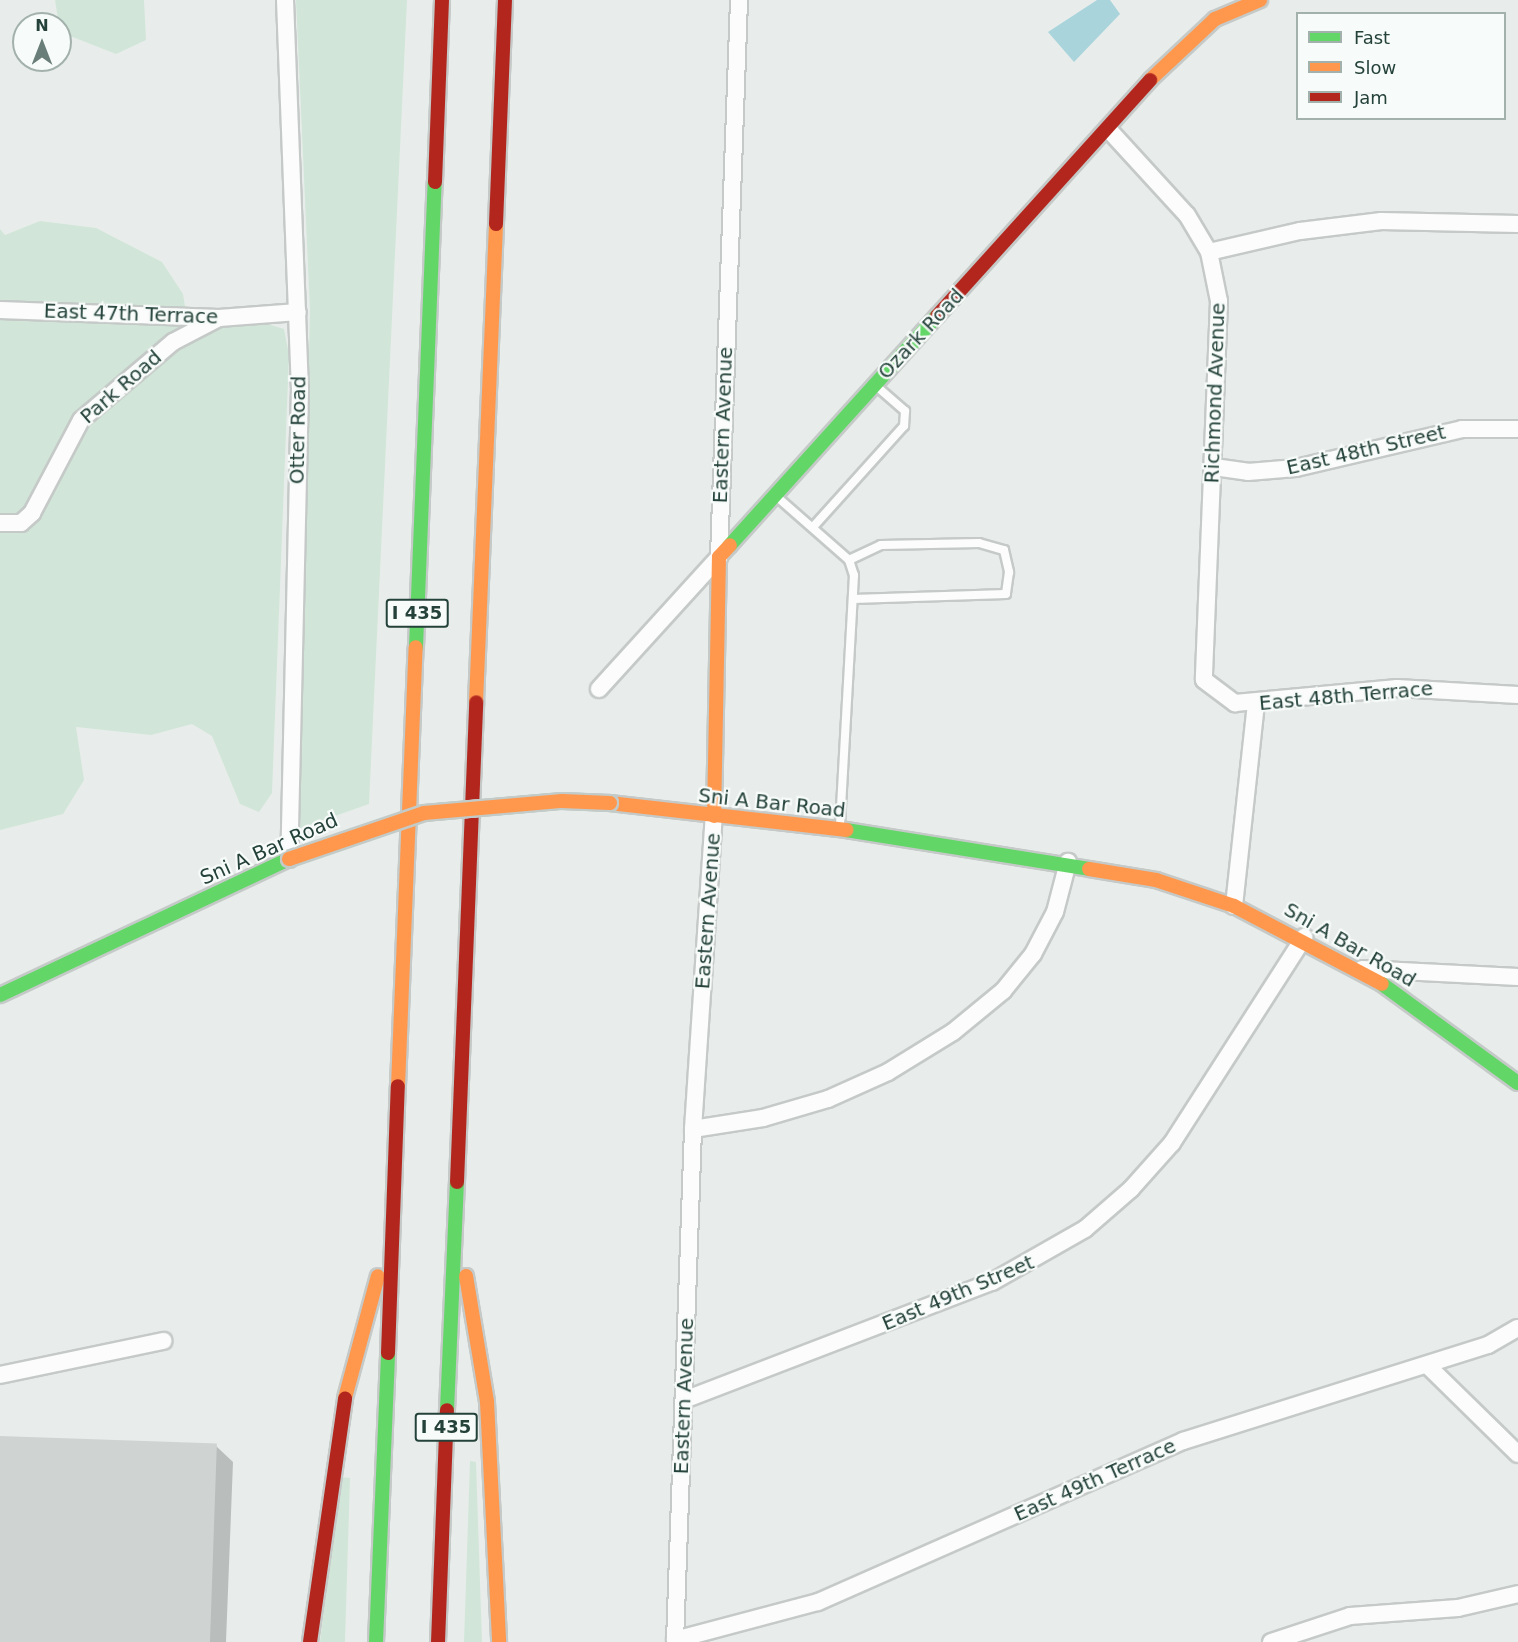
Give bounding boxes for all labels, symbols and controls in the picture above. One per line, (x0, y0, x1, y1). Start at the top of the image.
north arrow (12, 12, 72, 72)
legend (1296, 12, 1506, 120)
text: N (35, 16, 49, 35)
text: Fast (1354, 27, 1390, 48)
text: Slow (1354, 57, 1396, 78)
text: Jam (1354, 87, 1388, 108)
street label: Ozark Road (873, 284, 969, 384)
street label: East 47th Terrace (43, 299, 219, 329)
street label: Richmond Avenue (1200, 302, 1230, 484)
street label: Park Road (75, 345, 167, 429)
street label: Eastern Avenue (708, 346, 738, 504)
street label: Otter Road (285, 376, 311, 484)
street label: East 48th Street (1284, 420, 1448, 480)
road number: I 435 (386, 598, 448, 628)
street label: East 48th Terrace (1258, 676, 1434, 716)
street label: Sni A Bar Road (697, 783, 847, 823)
street label: Sni A Bar Road (196, 808, 342, 890)
street label: Eastern Avenue (691, 832, 725, 990)
street label: Sni A Bar Road (1280, 898, 1420, 992)
street label: East 49th Street (878, 1250, 1038, 1336)
street label: Eastern Avenue (669, 1317, 699, 1475)
road number: I 435 (414, 1412, 478, 1442)
street label: East 49th Terrace (1010, 1434, 1180, 1526)

